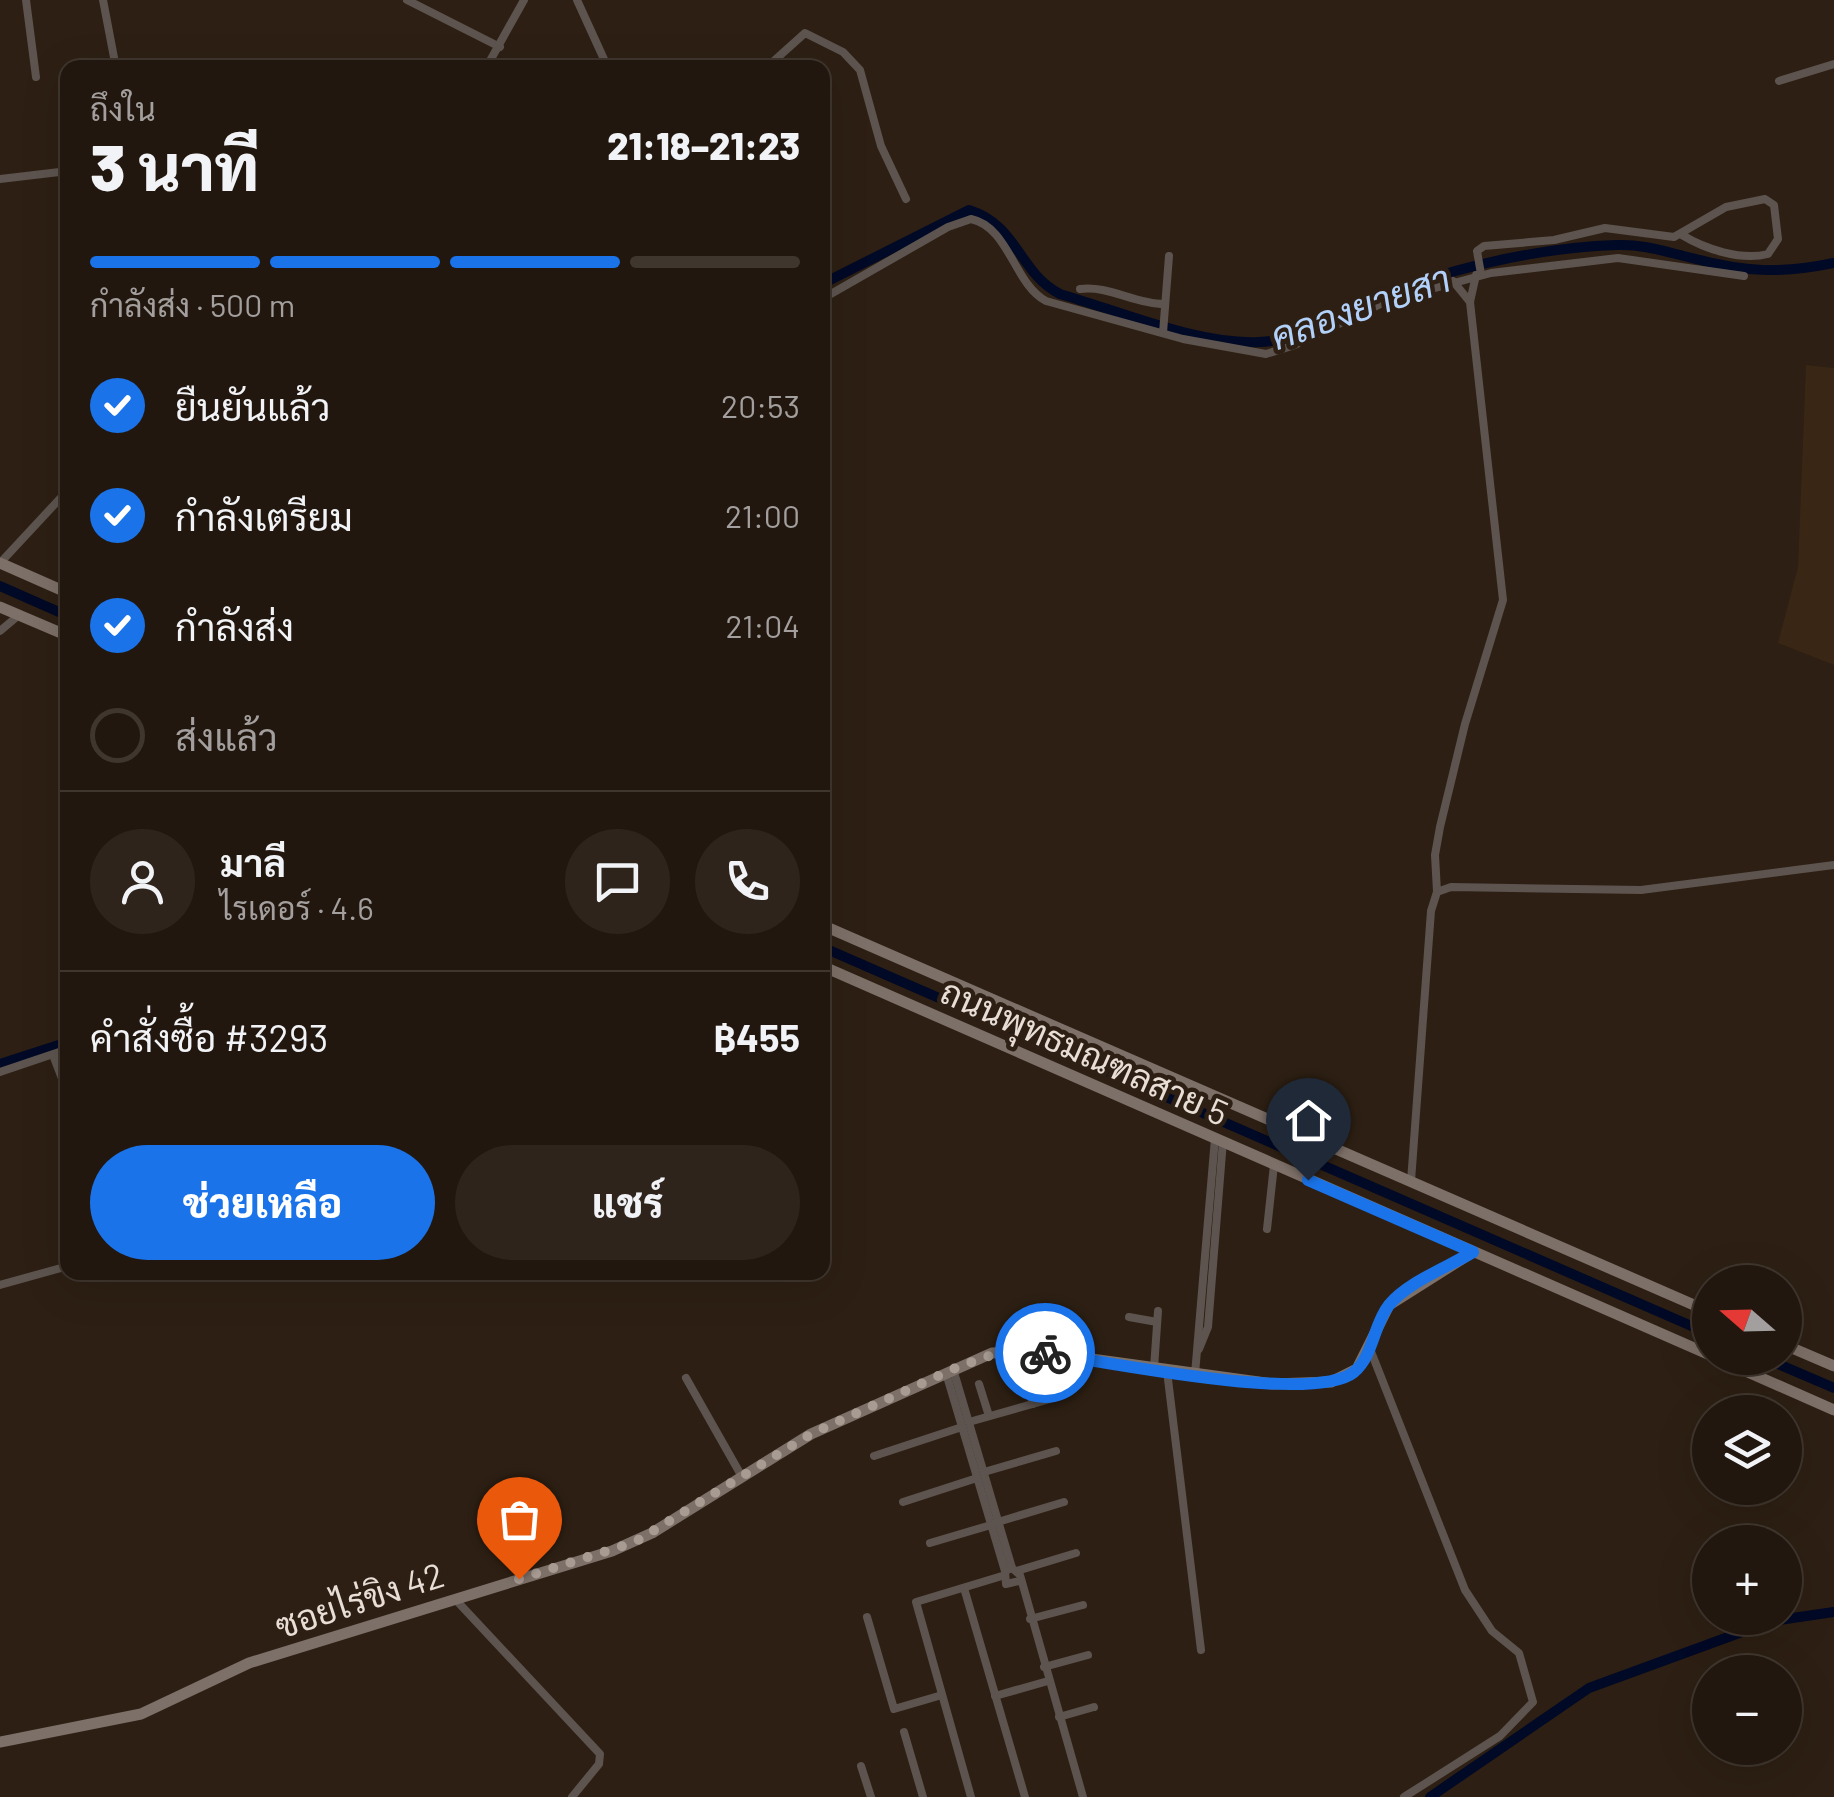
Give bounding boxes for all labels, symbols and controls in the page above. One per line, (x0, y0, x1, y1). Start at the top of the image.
text: ถึงใน (90, 89, 156, 127)
text: 21:18–21:23 (607, 122, 800, 168)
text: 3 นาที (90, 126, 259, 204)
water label: คลองยายสา (1264, 254, 1456, 358)
text: กำลังส่ง · 500 m (90, 285, 295, 323)
icon: check (90, 378, 145, 433)
text: ยืนยันแล้ว (175, 383, 330, 429)
text: 20:53 (721, 386, 800, 424)
icon: check (90, 488, 145, 543)
text: กำลังเตรียม (175, 493, 353, 539)
text: 21:00 (725, 496, 800, 534)
icon: check (90, 598, 145, 653)
text: กำลังส่ง (175, 603, 294, 649)
text: 21:04 (726, 606, 800, 644)
text: ส่งแล้ว (175, 713, 278, 759)
button: person (90, 829, 195, 934)
button: chat (565, 829, 670, 934)
button: phone (695, 829, 800, 934)
text: มาลี (220, 839, 286, 885)
text: ไรเดอร์ · 4.6 (220, 888, 374, 926)
street label: ถนนพุทธมณฑลสาย 5 (933, 969, 1235, 1138)
text: คำสั่งซื้อ #3293 (90, 1014, 328, 1060)
text: ฿455 (713, 1014, 800, 1060)
pin (1266, 1078, 1351, 1181)
icon: home (1281, 1093, 1336, 1148)
button: ช่วยเหลือ (90, 1145, 435, 1260)
button: แชร์ (455, 1145, 800, 1260)
north arrow (1692, 1265, 1802, 1375)
map controls (1692, 1265, 1802, 1765)
courier (995, 1303, 1095, 1403)
icon: bike (1018, 1326, 1073, 1381)
button: layers (1692, 1395, 1802, 1505)
pin (477, 1477, 562, 1580)
icon: bag (492, 1492, 547, 1547)
button: + (1692, 1525, 1802, 1635)
street label: ซอยไร่ขิง 42 (270, 1552, 448, 1646)
button: − (1692, 1655, 1802, 1765)

